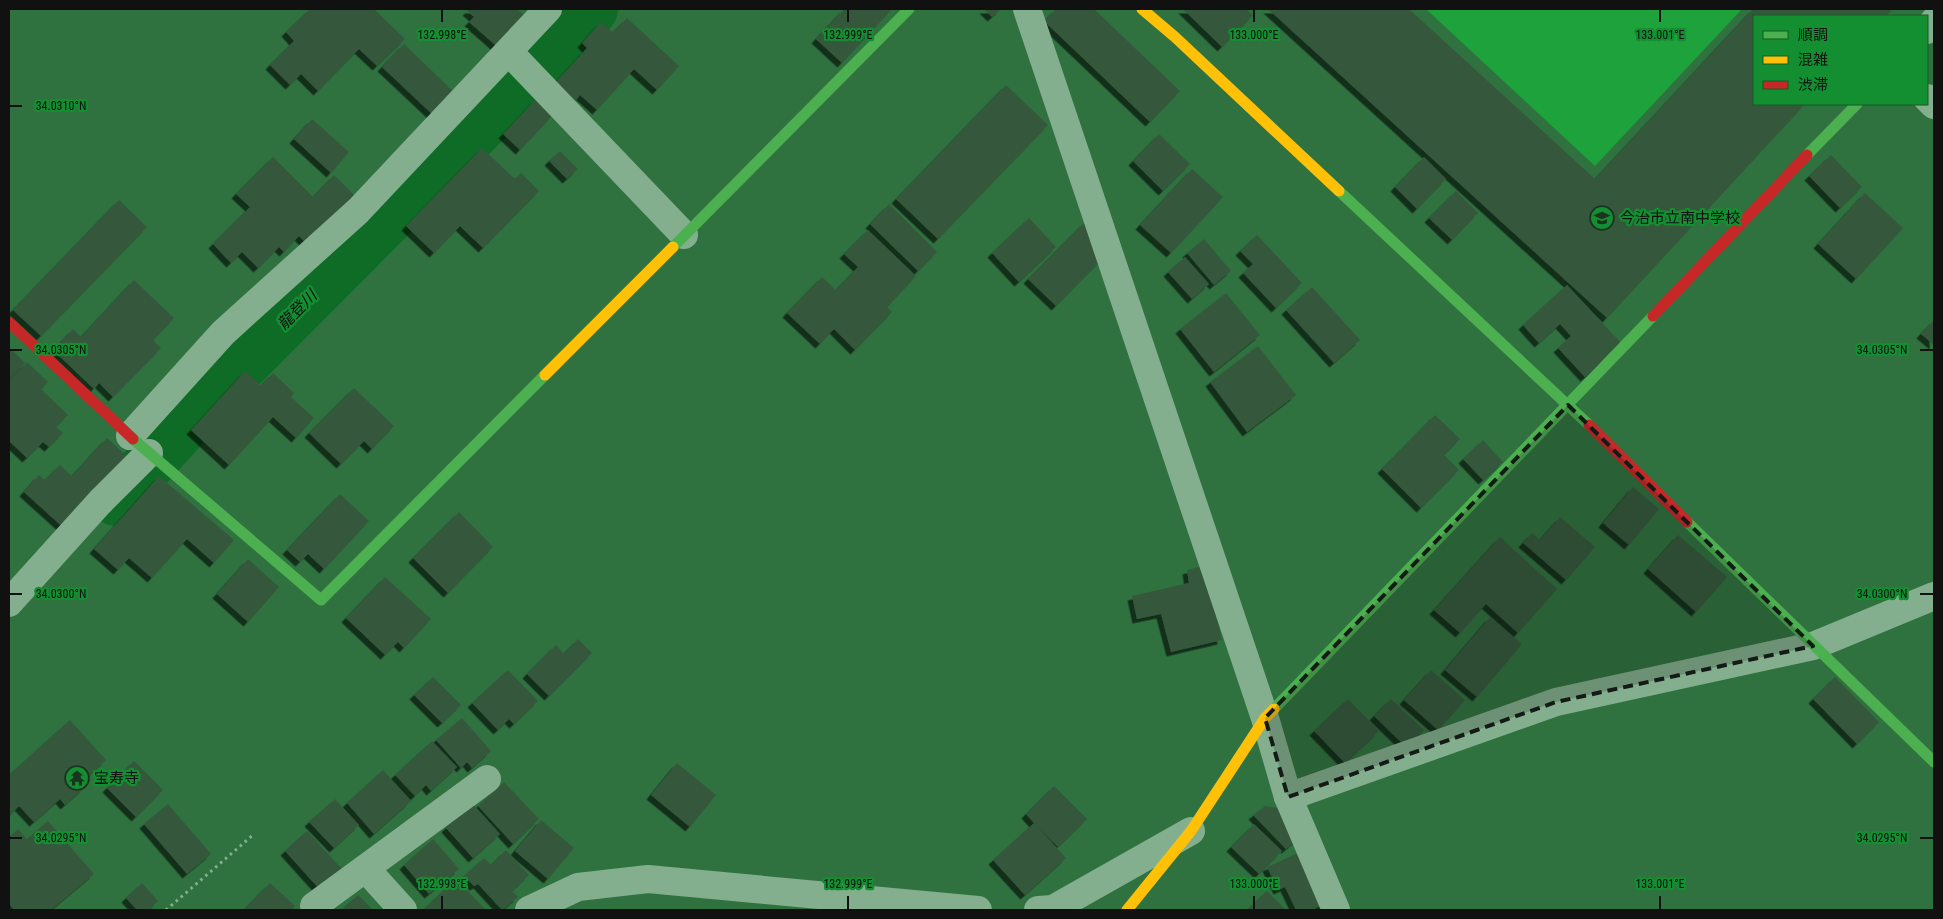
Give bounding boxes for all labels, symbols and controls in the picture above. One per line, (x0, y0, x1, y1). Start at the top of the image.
legend (1753, 15, 1928, 105)
text: 順調 (1798, 26, 1828, 44)
text: 132.998°E (417, 28, 467, 42)
text: 132.999°E (823, 28, 873, 42)
text: 133.000°E (1229, 28, 1279, 42)
text: 133.001°E (1635, 28, 1685, 42)
text: 混雑 (1798, 51, 1828, 69)
text: 渋滞 (1798, 76, 1828, 94)
text: 34.0310°N (36, 99, 86, 113)
school or university icon: 今治市立南中学校 (1589, 205, 1615, 231)
place label: 今治市立南中学校 (1620, 209, 1740, 227)
water label: 龍登川 (273, 285, 322, 334)
text: 34.0305°N (36, 343, 86, 357)
text: 34.0305°N (1857, 343, 1907, 357)
text: 34.0300°N (36, 587, 86, 601)
text: 34.0300°N (1857, 587, 1907, 601)
temple icon: 宝寿寺 (64, 765, 90, 791)
place label: 宝寿寺 (94, 769, 139, 787)
text: 34.0295°N (36, 831, 86, 845)
text: 34.0295°N (1857, 831, 1907, 845)
text: 132.998°E (417, 877, 467, 891)
text: 132.999°E (823, 877, 873, 891)
text: 133.000°E (1229, 877, 1279, 891)
text: 133.001°E (1635, 877, 1685, 891)

